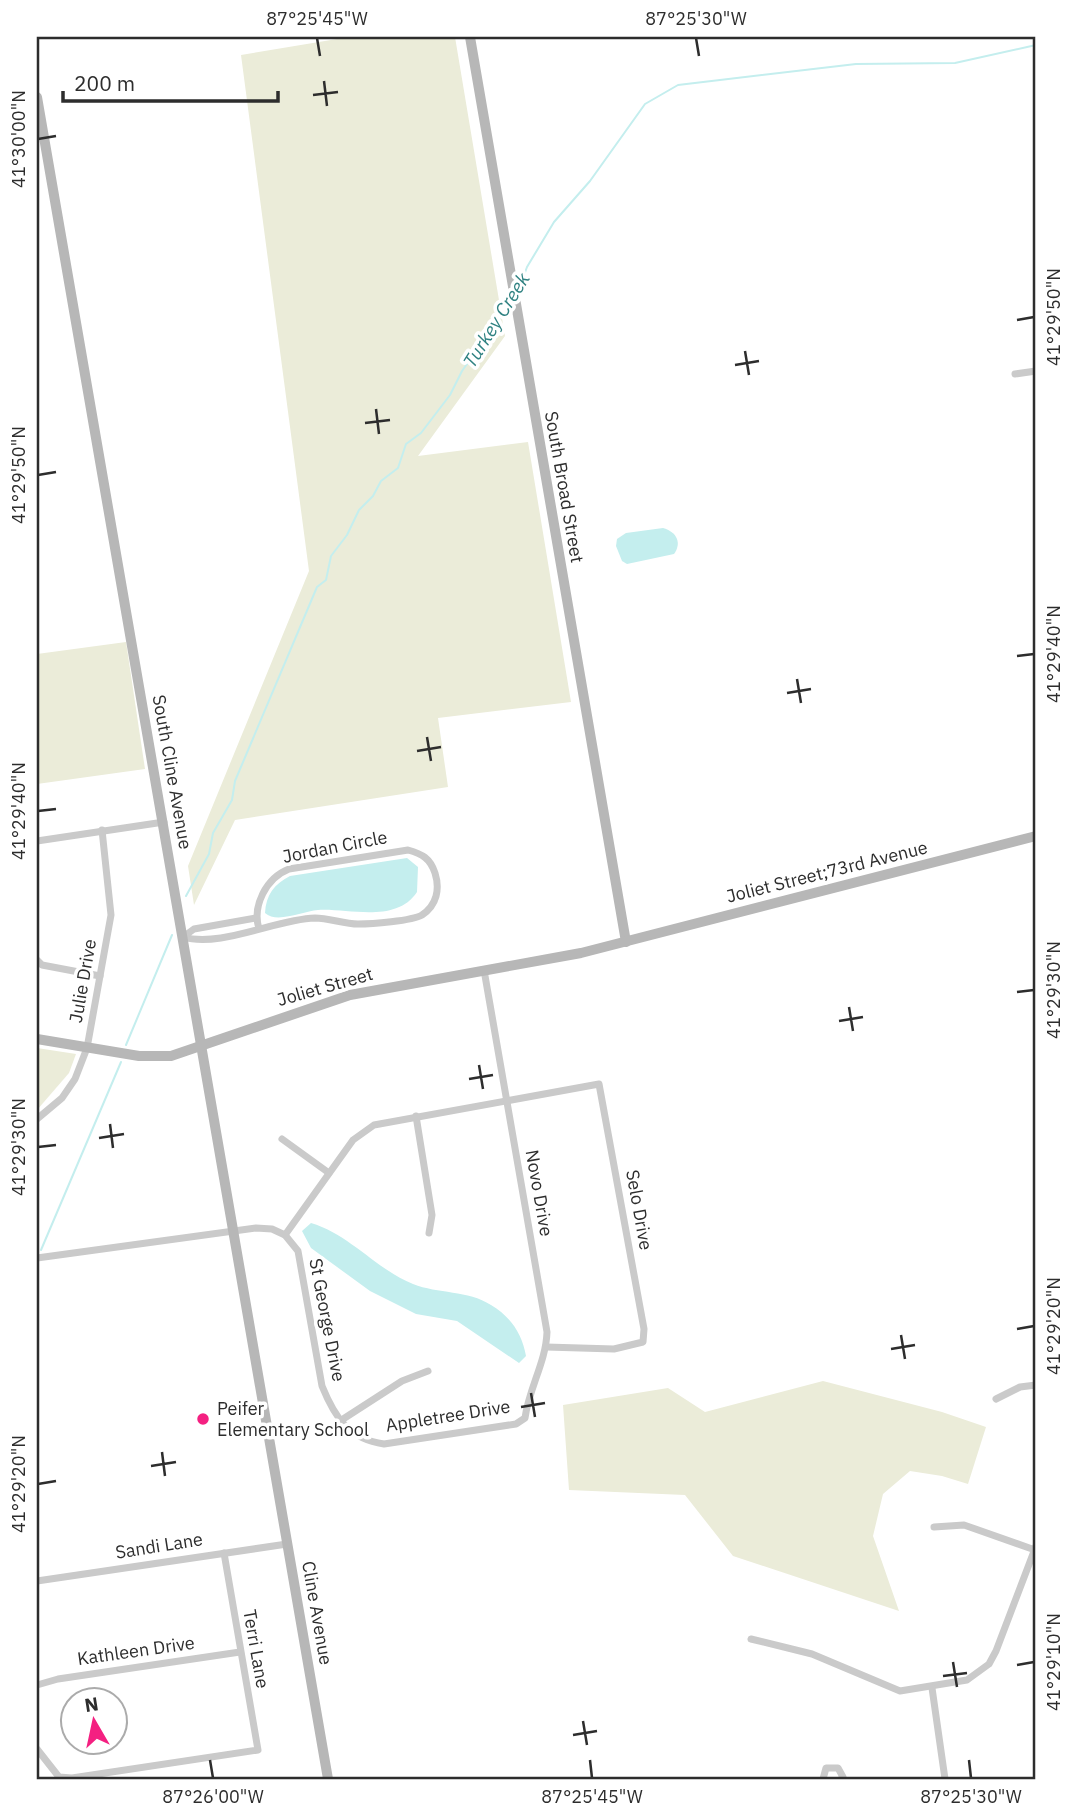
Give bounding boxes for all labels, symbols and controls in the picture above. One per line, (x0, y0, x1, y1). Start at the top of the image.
text: 87°25'45"W (266, 7, 368, 30)
text: 87°25'30"W (645, 7, 747, 30)
scale bar (63, 60, 278, 104)
text: 200 m (74, 69, 135, 97)
text: 41°30'00"N (7, 90, 30, 188)
water label: Turkey Creek (457, 267, 535, 372)
text: 41°29'50"N (1042, 268, 1065, 366)
street label: South Broad Street (540, 409, 589, 565)
text: 41°29'50"N (7, 426, 30, 524)
text: 41°29'40"N (1042, 605, 1065, 703)
street label: South Cline Avenue (148, 693, 197, 851)
text: 41°29'40"N (7, 762, 30, 860)
street label: Jordan Circle (281, 825, 389, 868)
street label: Joliet Street;73rd Avenue (724, 835, 930, 908)
street label: Julie Drive (64, 937, 101, 1025)
text: 41°29'30"N (1042, 941, 1065, 1039)
street label: Joliet Street (274, 962, 375, 1011)
text: 41°29'30"N (7, 1098, 30, 1196)
street label: Novo Drive (521, 1148, 558, 1238)
street label: Selo Drive (621, 1168, 658, 1252)
street label: St George Drive (304, 1256, 351, 1384)
text: 41°29'20"N (1042, 1277, 1065, 1375)
street label: Appletree Drive (384, 1394, 512, 1437)
place label: Peifer Elementary School (217, 1397, 369, 1441)
marker: Peifer Elementary School (195, 1411, 211, 1427)
text: 41°29'20"N (7, 1435, 30, 1533)
street label: Sandi Lane (114, 1527, 204, 1564)
street label: Cline Avenue (297, 1559, 338, 1667)
street label: Terri Lane (238, 1608, 275, 1690)
text: 41°29'10"N (1042, 1613, 1065, 1711)
street label: Kathleen Drive (76, 1631, 196, 1670)
north arrow (60, 1686, 130, 1756)
text: N (83, 1691, 100, 1717)
text: 87°26'00"W (162, 1785, 264, 1808)
text: 87°25'45"W (541, 1785, 643, 1808)
text: 87°25'30"W (920, 1785, 1022, 1808)

